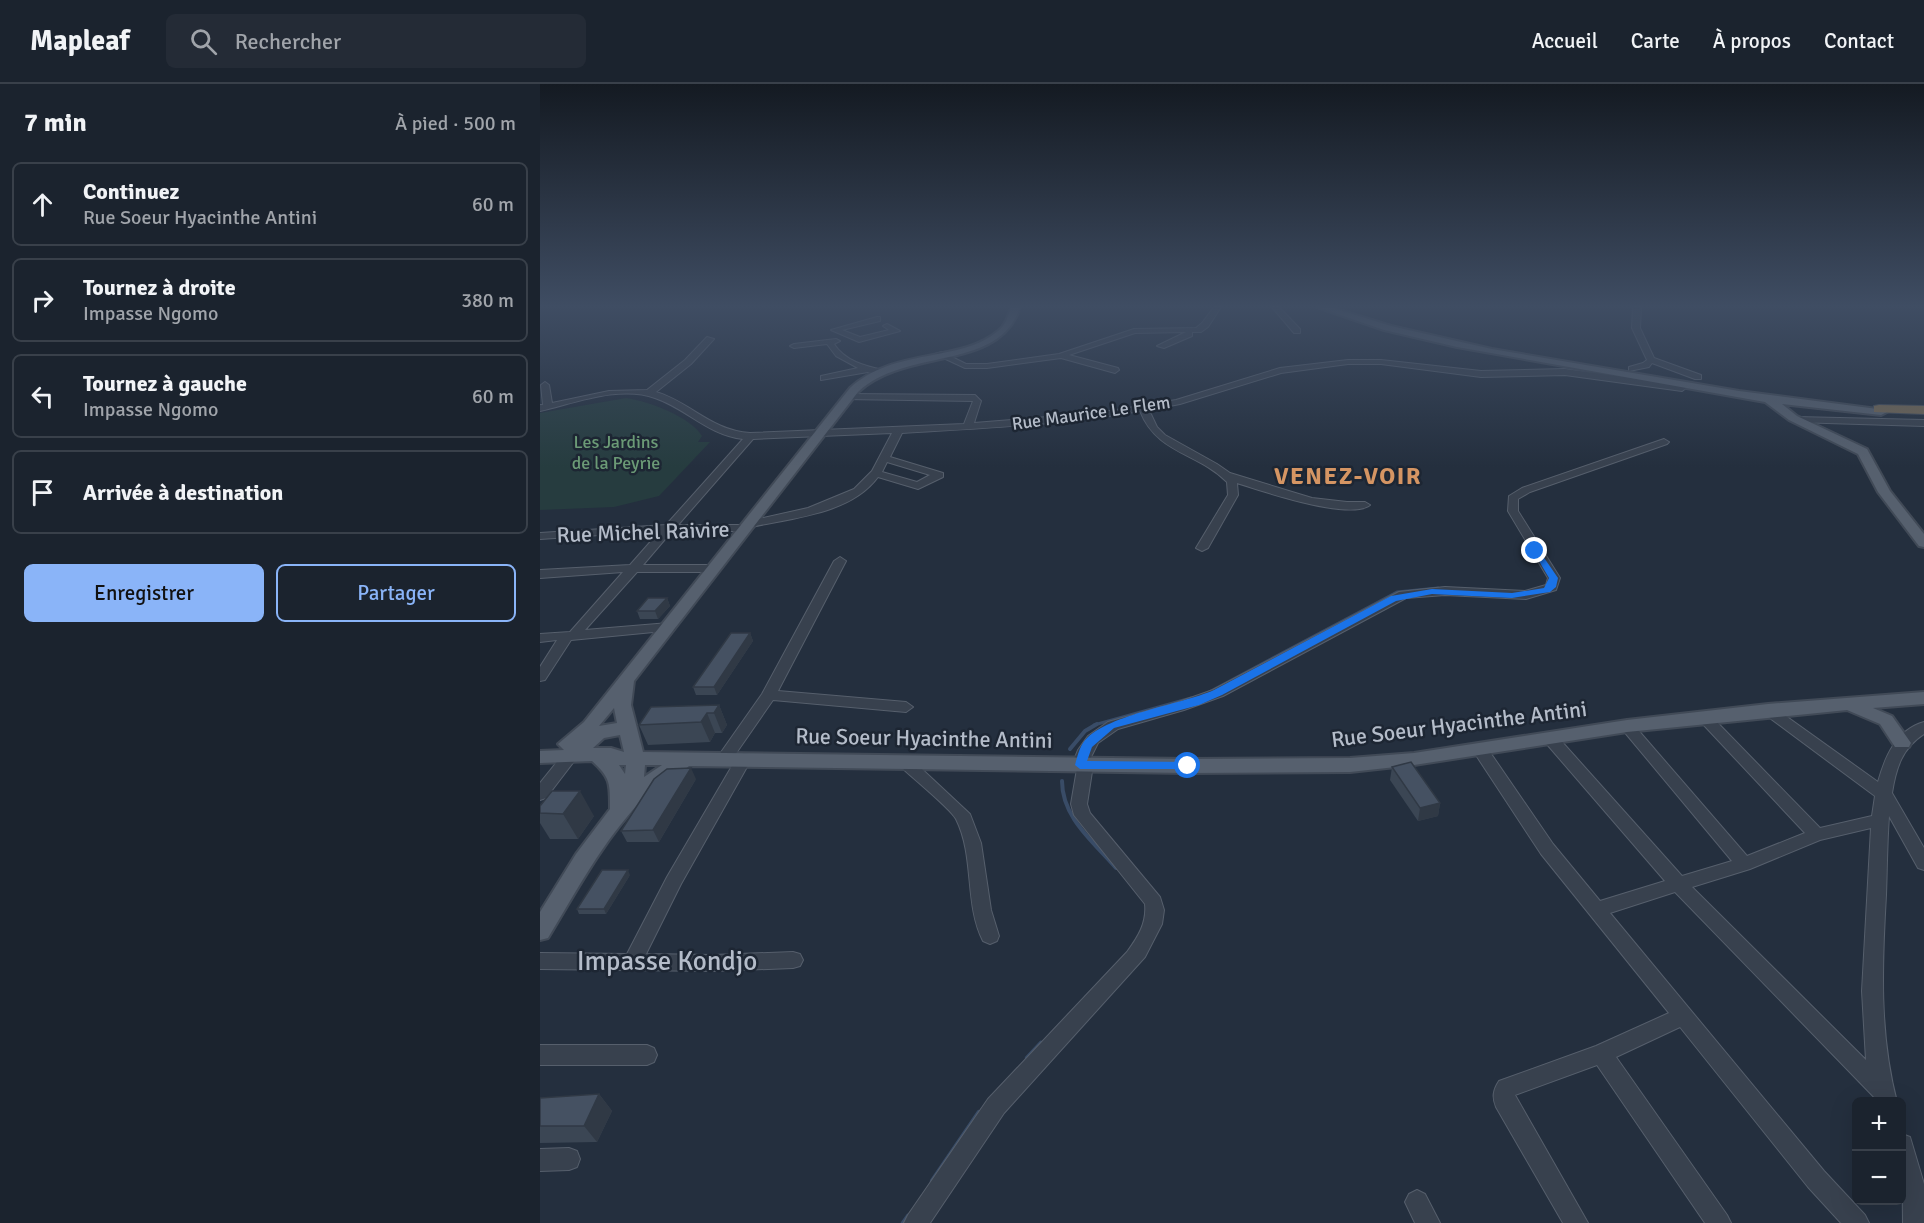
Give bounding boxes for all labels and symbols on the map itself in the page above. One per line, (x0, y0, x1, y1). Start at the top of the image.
street label: Rue Maurice Le Flem (1010, 391, 1172, 435)
park label: Les Jardins de la Peyrie (572, 431, 660, 474)
district label: VENEZ-VOIR (1274, 461, 1422, 491)
street label: Rue Michel Raivire (556, 515, 730, 549)
route end (1521, 537, 1547, 563)
street label: Rue Soeur Hyacinthe Antini (1330, 695, 1588, 753)
street label: Rue Soeur Hyacinthe Antini (795, 722, 1053, 754)
route start (1174, 752, 1200, 778)
street label: Impasse Kondjo (577, 945, 757, 978)

